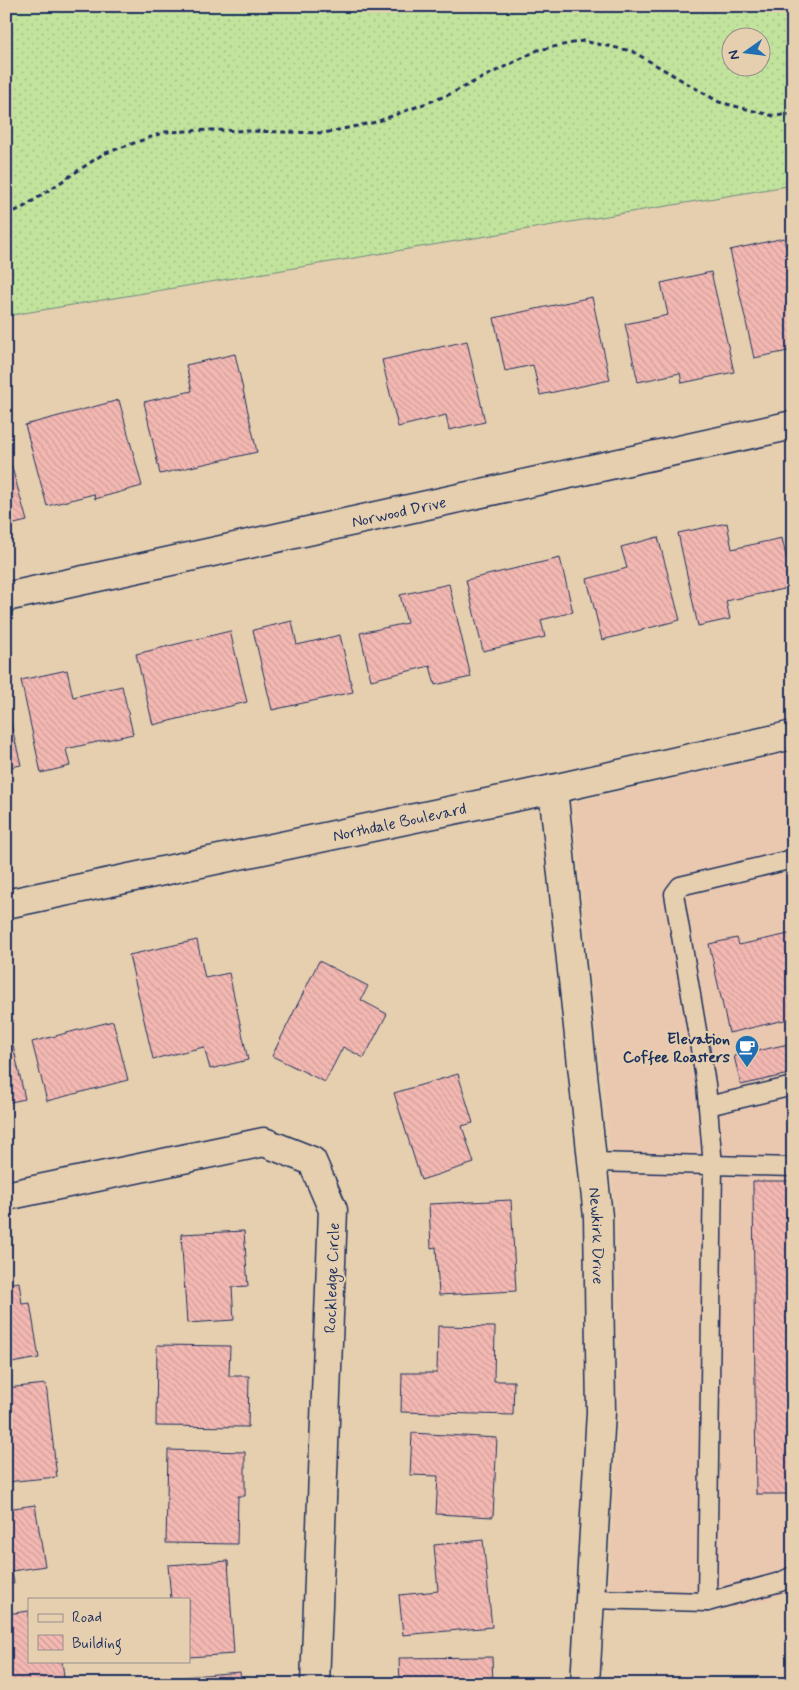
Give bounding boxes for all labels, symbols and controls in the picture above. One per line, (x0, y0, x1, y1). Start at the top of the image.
north arrow (722, 28, 772, 78)
text: N (724, 48, 744, 62)
street label: Norwood Drive (350, 492, 448, 533)
street label: Northdale Boulevard (331, 798, 468, 847)
place label: Elevation Coffee Roasters (623, 1029, 730, 1068)
cafe icon: Elevation Coffee Roasters (734, 1034, 760, 1068)
street label: Newkirk Drive (583, 1186, 608, 1284)
street label: Rockledge Circle (320, 1222, 346, 1334)
legend (28, 1598, 190, 1662)
text: Road (72, 1608, 102, 1628)
text: Building (72, 1634, 122, 1655)

